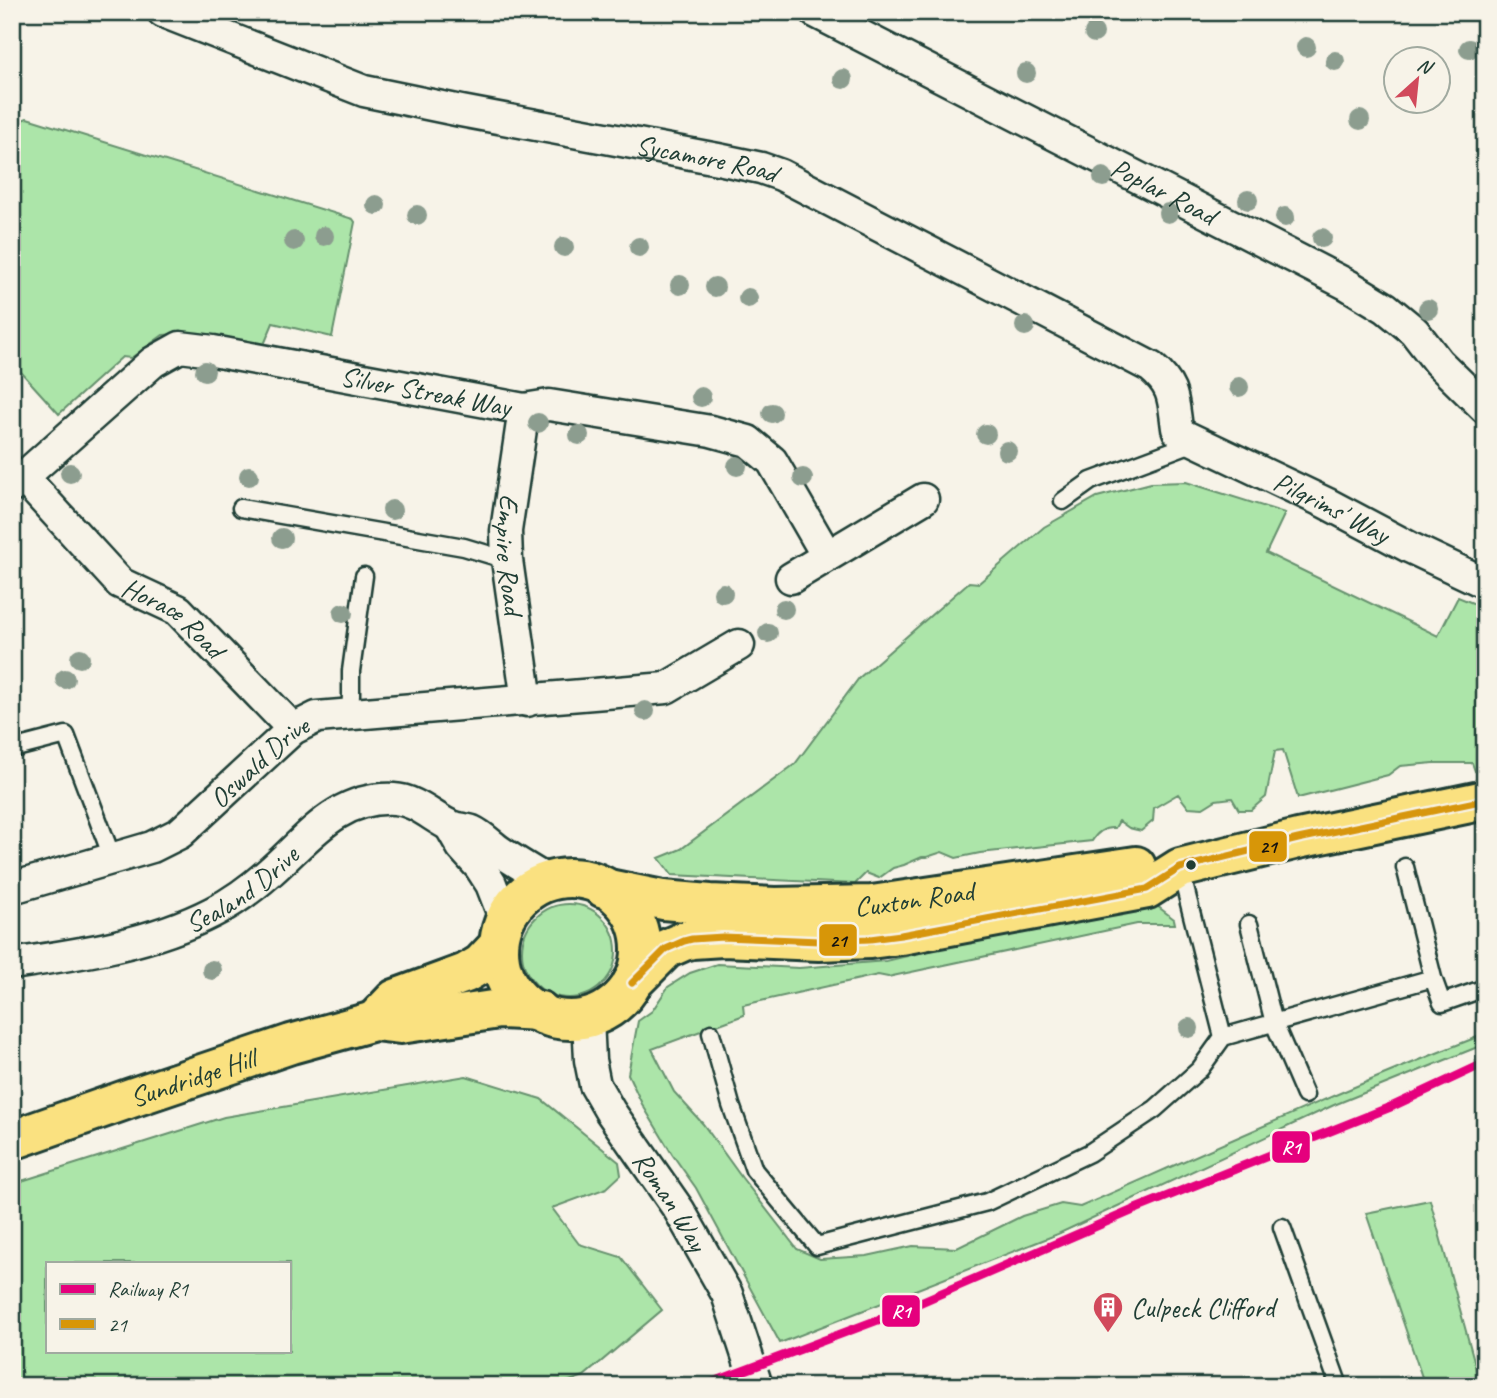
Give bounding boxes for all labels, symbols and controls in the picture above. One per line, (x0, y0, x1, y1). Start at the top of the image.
north arrow (1382, 46, 1452, 116)
text: N (1414, 52, 1438, 81)
street label: Sycamore Road (633, 127, 786, 192)
street label: Poplar Road (1105, 150, 1226, 234)
street label: Silver Streak Way (338, 358, 516, 425)
street label: Pilgrims' Way (1268, 464, 1398, 553)
street label: Empire Road (487, 492, 532, 621)
street label: Horace Road (116, 569, 235, 669)
street label: Oswald Drive (202, 706, 316, 816)
line badge: 21 (1248, 830, 1288, 863)
text: 21 (1259, 835, 1279, 859)
street label: Sealand Drive (180, 837, 307, 941)
unlabelled marker (1184, 858, 1198, 872)
street label: Cuxton Road (854, 873, 980, 923)
line badge: 21 (818, 923, 858, 957)
text: 21 (829, 929, 849, 953)
street label: Sundridge Hill (125, 1039, 265, 1115)
line badge: R1 (1271, 1130, 1311, 1164)
text: R1 (1282, 1136, 1303, 1160)
street label: Roman Way (625, 1144, 717, 1259)
legend (46, 1262, 290, 1352)
text: Railway R1 (108, 1276, 190, 1302)
building icon: Culpeck Clifford (1091, 1290, 1125, 1334)
place label: Culpeck Clifford (1131, 1290, 1279, 1325)
line badge: R1 (881, 1294, 921, 1328)
text: R1 (892, 1300, 913, 1324)
text: 21 (108, 1312, 128, 1338)

